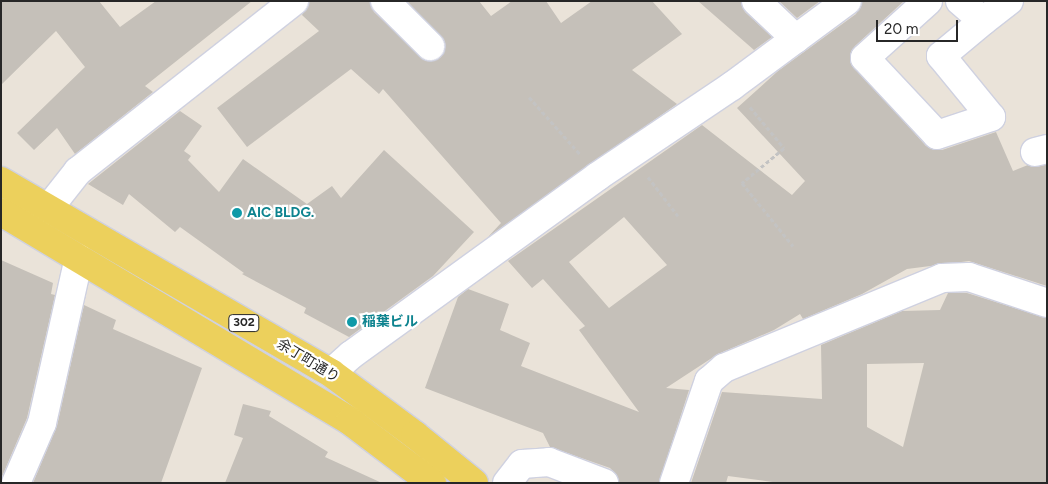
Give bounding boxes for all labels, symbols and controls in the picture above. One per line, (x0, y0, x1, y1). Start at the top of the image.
scale bar (878, 10, 960, 42)
text: 20 m (884, 20, 918, 38)
place label: AIC BLDG. (247, 205, 314, 221)
marker: AIC BLDG. (231, 207, 243, 219)
road number: 302 (228, 314, 260, 332)
place label: 稲葉ビル (362, 314, 418, 330)
marker: 稲葉ビル (346, 316, 358, 328)
street label: 余丁町通り (274, 336, 342, 386)

